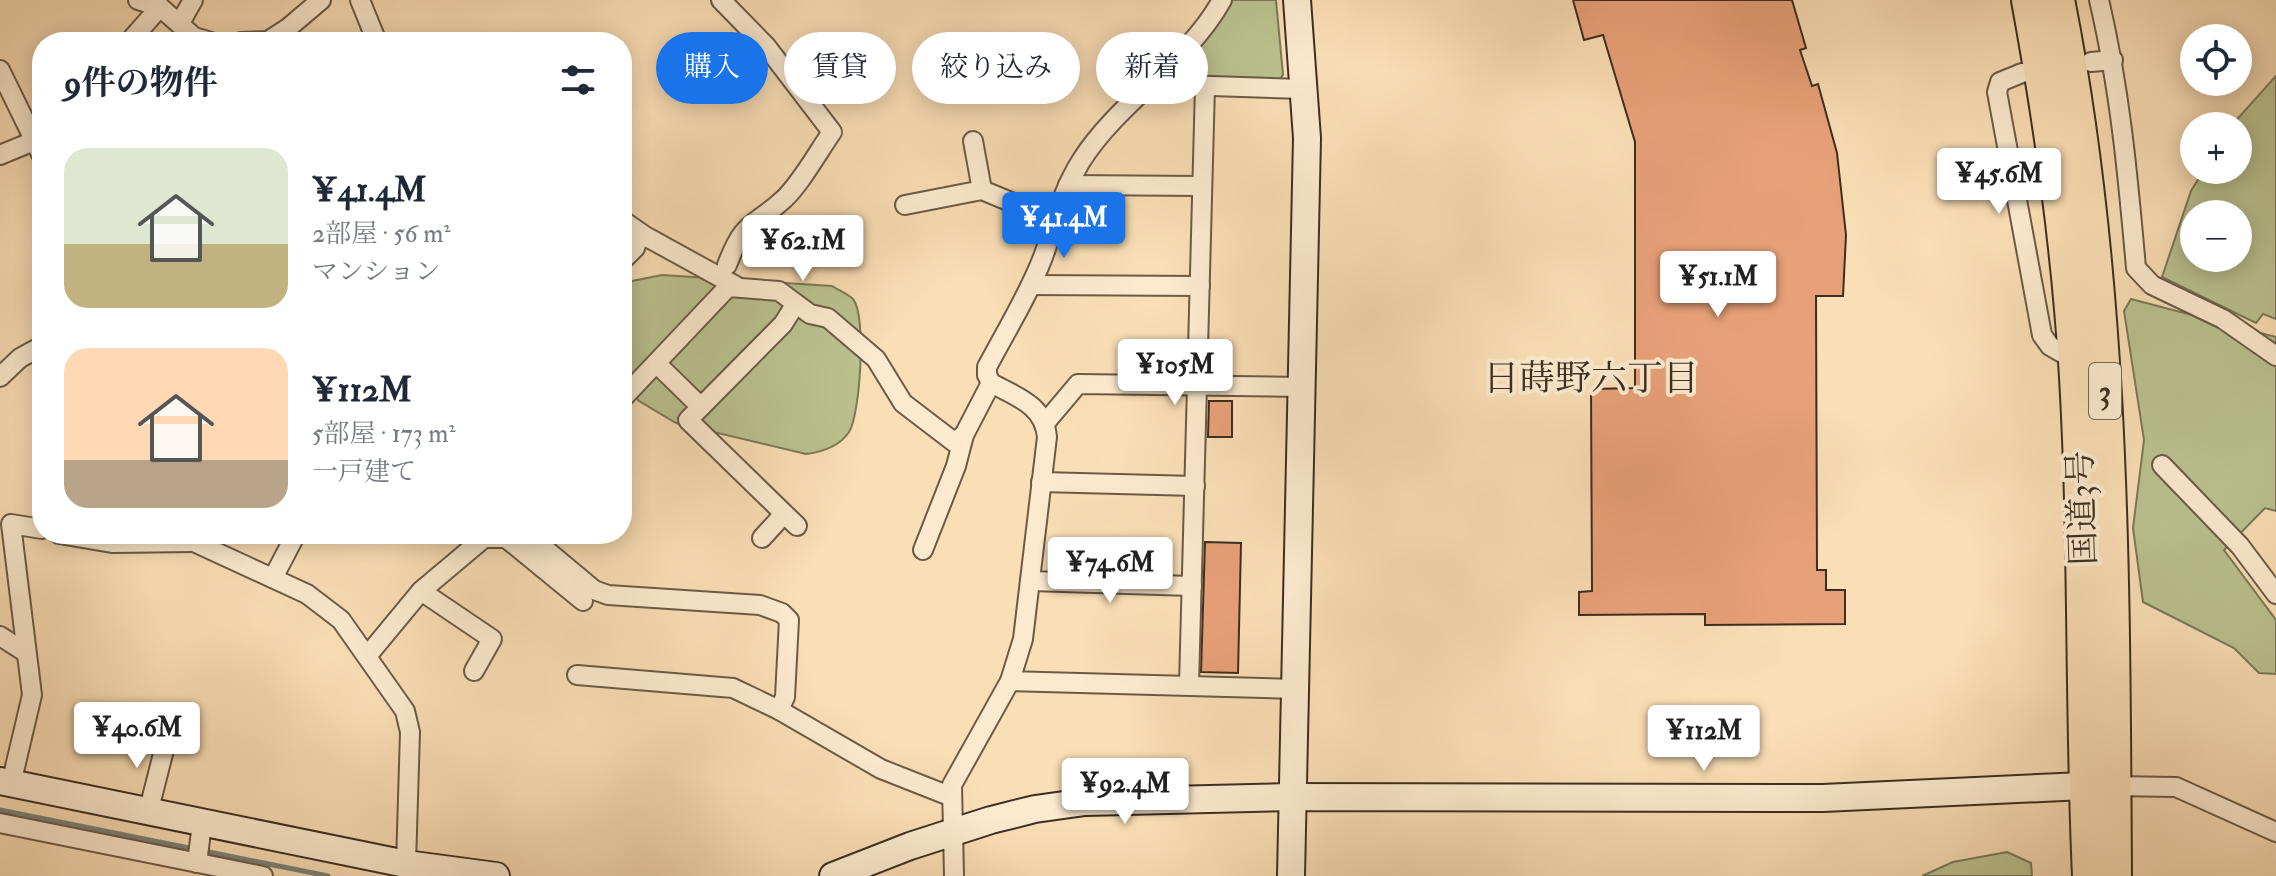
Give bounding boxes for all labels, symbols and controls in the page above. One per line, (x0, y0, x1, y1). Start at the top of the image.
map controls (2180, 24, 2252, 272)
button: locate (2180, 24, 2252, 96)
chip: 購入 (656, 32, 768, 104)
chip: 賃貸 (784, 32, 896, 104)
chip: 絞り込み (912, 32, 1080, 104)
chip: 新着 (1096, 32, 1208, 104)
icon: filters (556, 58, 600, 102)
text: 9件の物件 (64, 62, 217, 105)
button: + (2180, 112, 2252, 184)
pin: ¥45.6M (1934, 148, 2064, 216)
text: ¥45.6M (1955, 158, 2043, 190)
text: ¥41.4M (312, 169, 426, 212)
icon: home (128, 180, 224, 276)
pin: ¥41.4M (999, 192, 1129, 260)
button: − (2180, 200, 2252, 272)
text: ¥41.4M (1020, 202, 1108, 234)
pin: ¥62.1M (738, 215, 868, 283)
text: 2部屋 · 56 m² (312, 218, 451, 250)
text: ¥62.1M (760, 225, 846, 257)
pin: ¥51.1M (1653, 251, 1783, 319)
text: マンション (312, 256, 441, 288)
text: ¥51.1M (1678, 261, 1758, 293)
pin: ¥105M (1119, 339, 1231, 407)
text: ¥105M (1136, 349, 1214, 381)
district label: 日蒔野六丁目 (1483, 356, 1699, 401)
road number: 3 (2089, 363, 2121, 419)
text: ¥112M (312, 369, 412, 412)
icon: home (128, 380, 224, 476)
text: 5部屋 · 173 m² (312, 418, 456, 450)
street label: 国道3号 (2059, 450, 2106, 566)
text: 一戸建て (312, 456, 416, 488)
pin: ¥74.6M (1045, 537, 1175, 605)
text: ¥74.6M (1066, 547, 1154, 579)
pin: ¥40.6M (72, 702, 202, 770)
pin: ¥112M (1648, 705, 1760, 773)
text: ¥40.6M (92, 712, 182, 744)
text: ¥112M (1666, 715, 1742, 747)
pin: ¥92.4M (1060, 758, 1190, 826)
text: ¥92.4M (1080, 768, 1170, 800)

